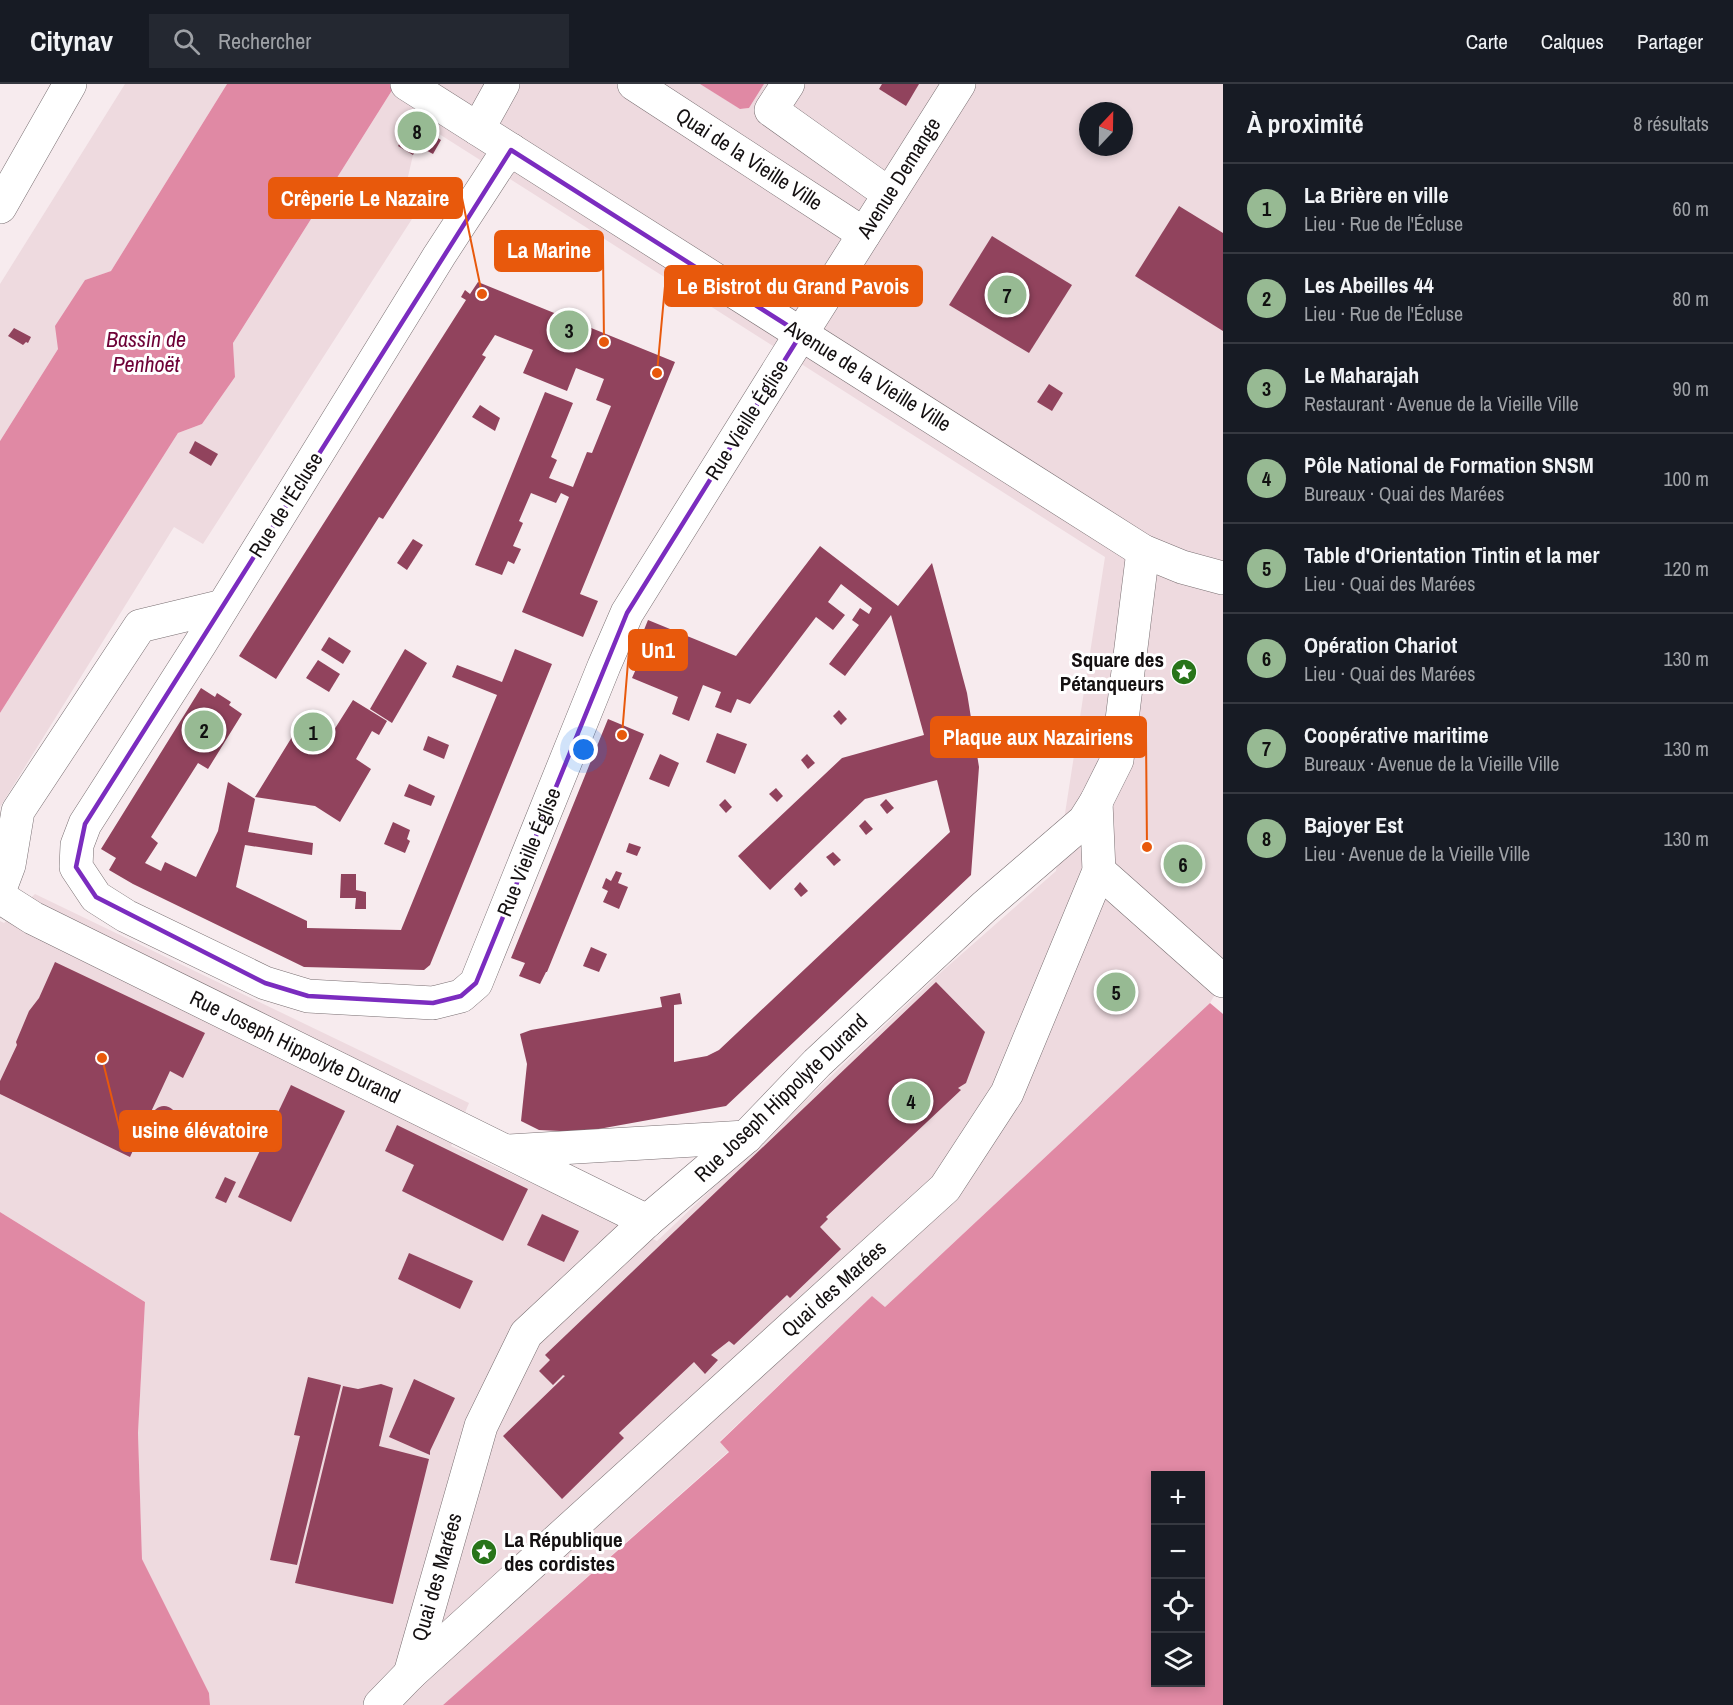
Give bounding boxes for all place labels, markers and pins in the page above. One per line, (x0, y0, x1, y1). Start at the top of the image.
pin: 8 (398, 108, 436, 154)
callout: Crêperie Le Nazaire (269, 178, 462, 218)
callout: La Marine (495, 231, 603, 271)
callout: Le Bistrot du Grand Pavois (665, 266, 922, 306)
pin: 7 (988, 272, 1026, 318)
pin: 3 (550, 308, 588, 352)
callout: Un1 (629, 630, 687, 670)
place label: Square des Pétanqueurs (1060, 645, 1164, 698)
place icon: Square des Pétanqueurs (1169, 657, 1199, 687)
pin: 2 (184, 708, 224, 752)
pin: 1 (294, 710, 332, 754)
callout: Plaque aux Nazairiens (931, 717, 1146, 757)
pin: 6 (1164, 842, 1202, 886)
pin: 5 (1096, 970, 1136, 1014)
pin: 4 (892, 1078, 930, 1124)
callout: usine élévatoire (120, 1111, 281, 1151)
place label: La République des cordistes (504, 1525, 623, 1578)
place icon: La République des cordistes (469, 1537, 499, 1567)

